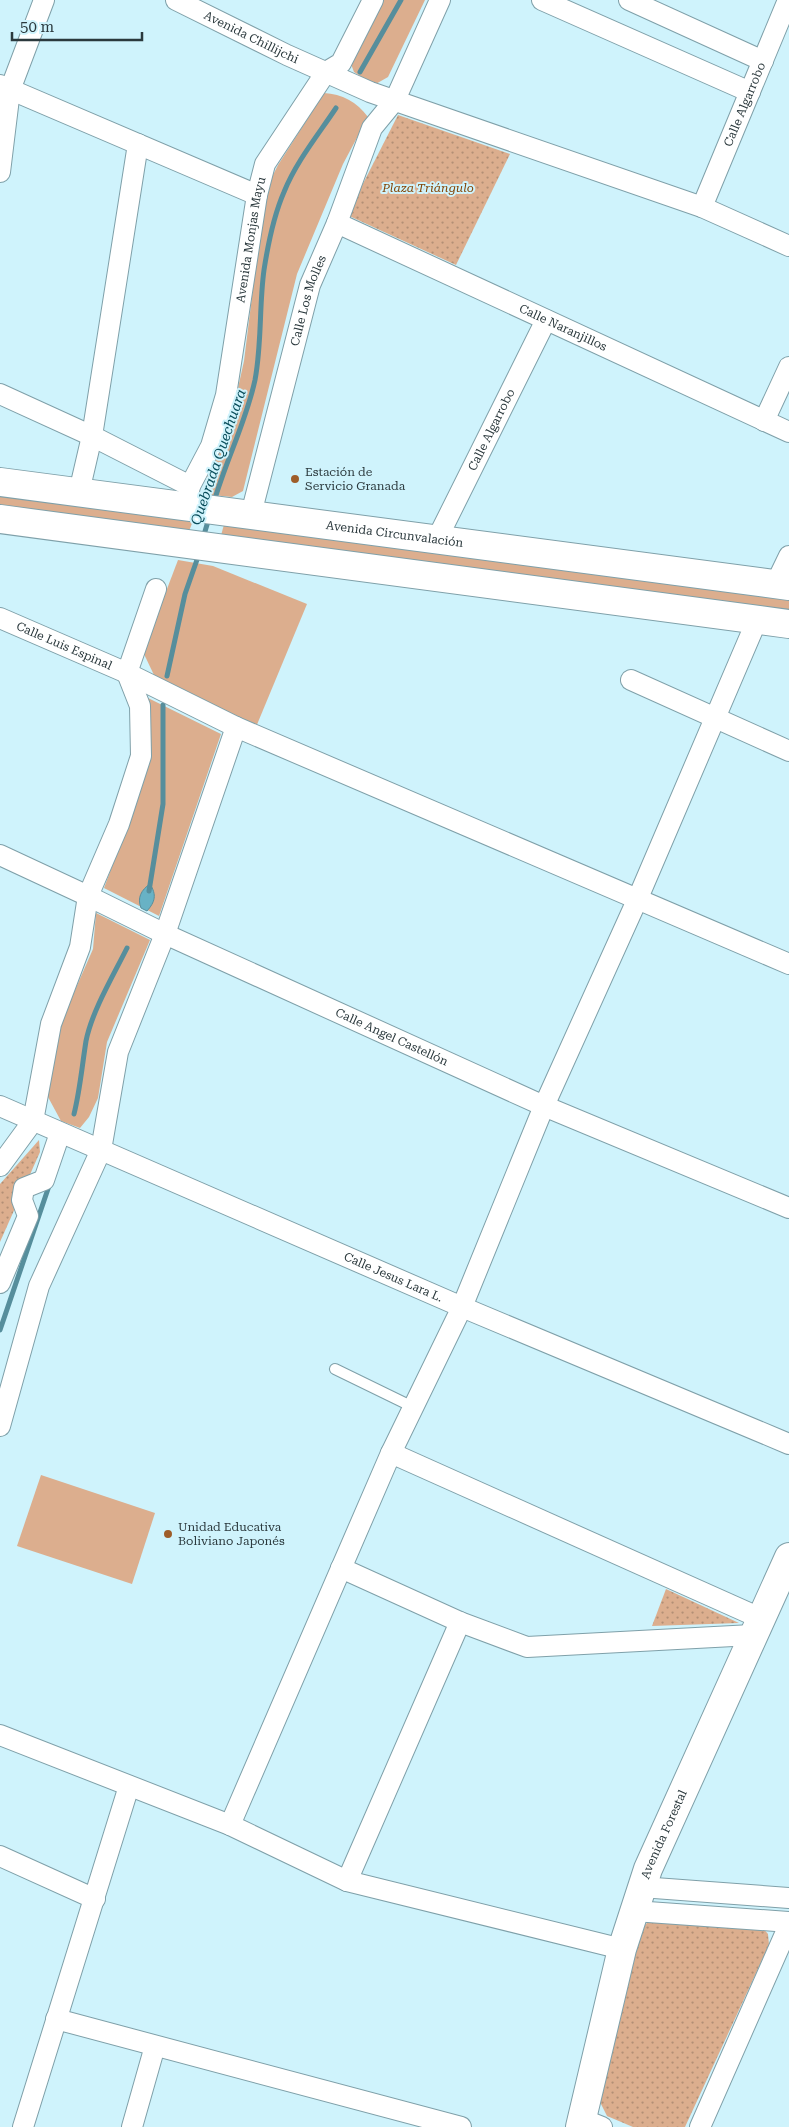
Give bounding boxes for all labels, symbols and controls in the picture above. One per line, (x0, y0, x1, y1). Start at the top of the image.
street label: Avenida Chillijchi (202, 8, 301, 66)
scale bar (12, 10, 142, 42)
text: 50 m (20, 18, 55, 36)
street label: Calle Algarrobo (721, 60, 768, 149)
street label: Avenida Monjas Mayu (233, 175, 269, 304)
park label: Plaza Triángulo (381, 181, 474, 195)
street label: Calle Los Molles (288, 253, 329, 347)
street label: Calle Naranjillos (517, 301, 609, 354)
street label: Calle Algarrobo (465, 386, 518, 473)
water label: Quebrada Quechuara (187, 387, 249, 527)
place label: Estación de Servicio Granada (305, 465, 406, 493)
marker: Estación de Servicio Granada (289, 473, 301, 485)
street label: Avenida Circunvalación (325, 518, 464, 550)
street label: Calle Luis Espinal (14, 619, 114, 673)
street label: Calle Angel Castellón (333, 1005, 451, 1069)
street label: Calle Jesus Lara L. (342, 1250, 445, 1305)
place label: Unidad Educativa Boliviano Japonés (178, 1520, 285, 1548)
marker: Unidad Educativa Boliviano Japonés (162, 1528, 174, 1540)
street label: Avenida Forestal (638, 1787, 690, 1881)

